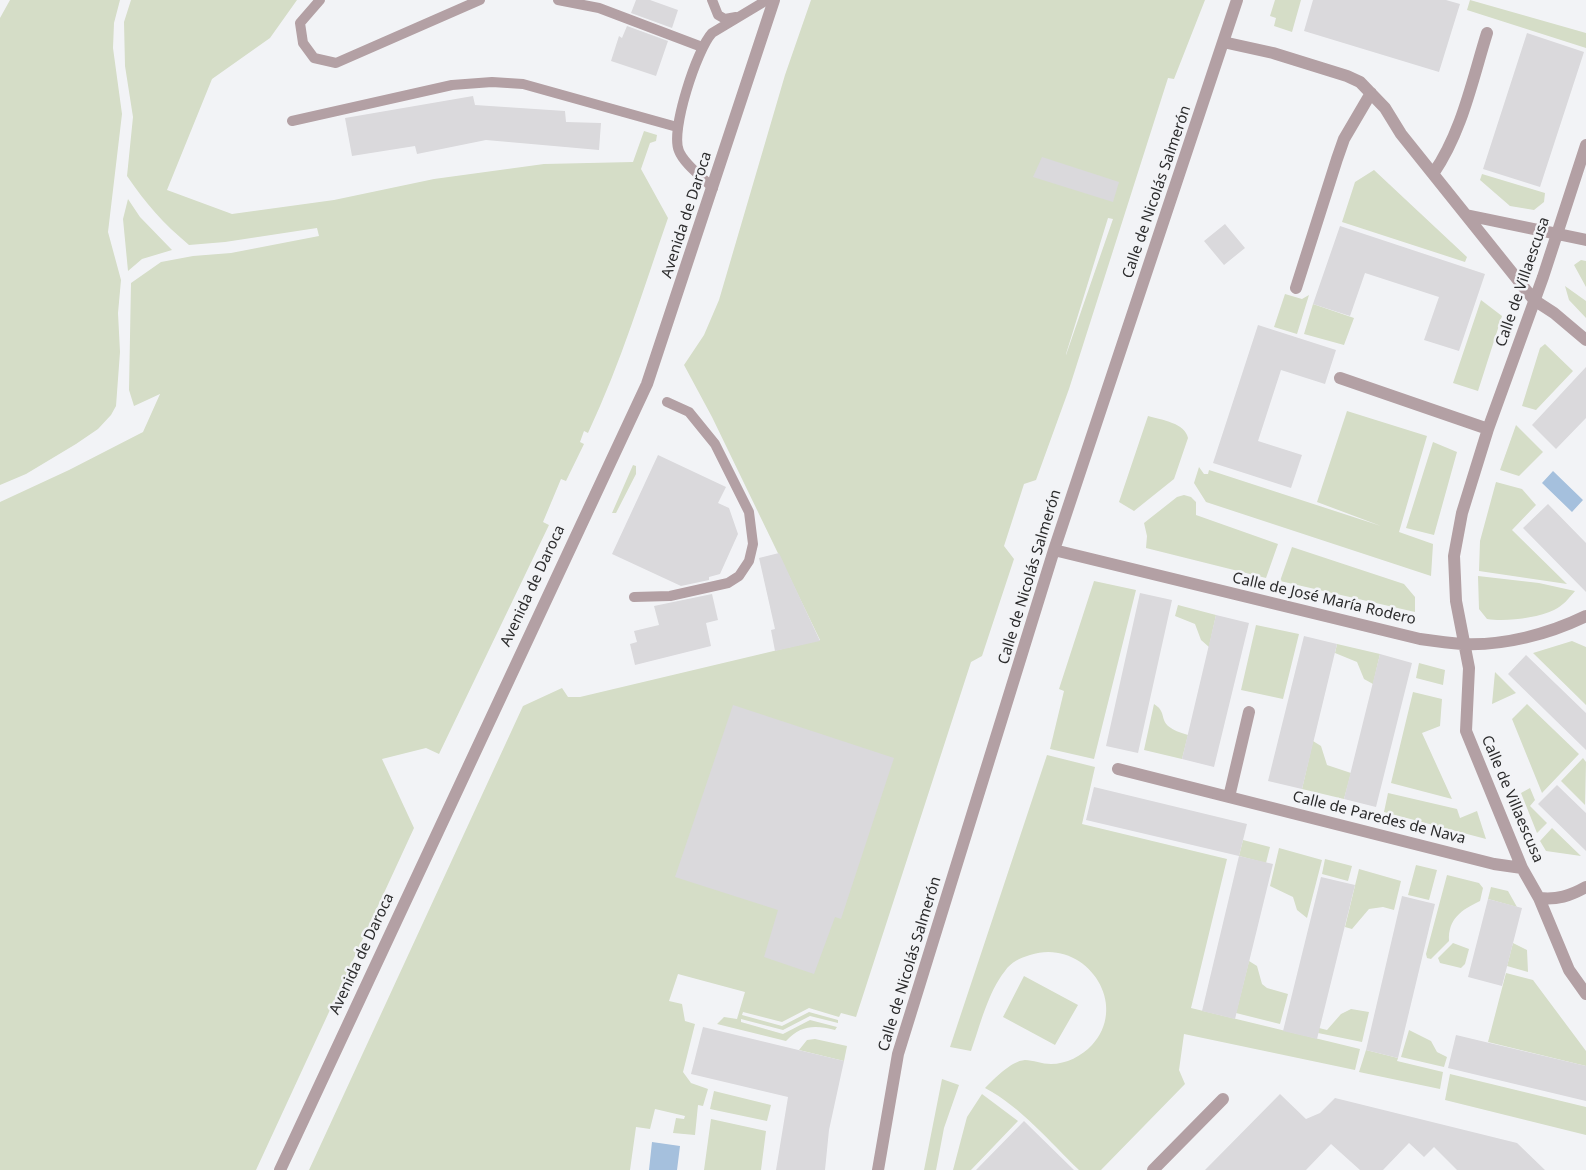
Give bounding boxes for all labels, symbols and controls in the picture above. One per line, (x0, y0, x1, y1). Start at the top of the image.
street label: Calle de Nicolás Salmerón (1119, 103, 1195, 281)
street label: Avenida de Daroca (658, 150, 716, 280)
street label: Calle de Villaescusa (1492, 215, 1554, 349)
street label: Calle de Nicolás Salmerón (995, 487, 1065, 667)
street label: Avenida de Daroca (497, 522, 569, 650)
street label: Calle de José María Rodero (1231, 569, 1417, 629)
street label: Calle de Villaescusa (1477, 733, 1547, 865)
street label: Calle de Paredes de Nava (1291, 788, 1467, 848)
street label: Calle de Nicolás Salmerón (875, 874, 945, 1054)
street label: Avenida de Daroca (326, 890, 398, 1018)

